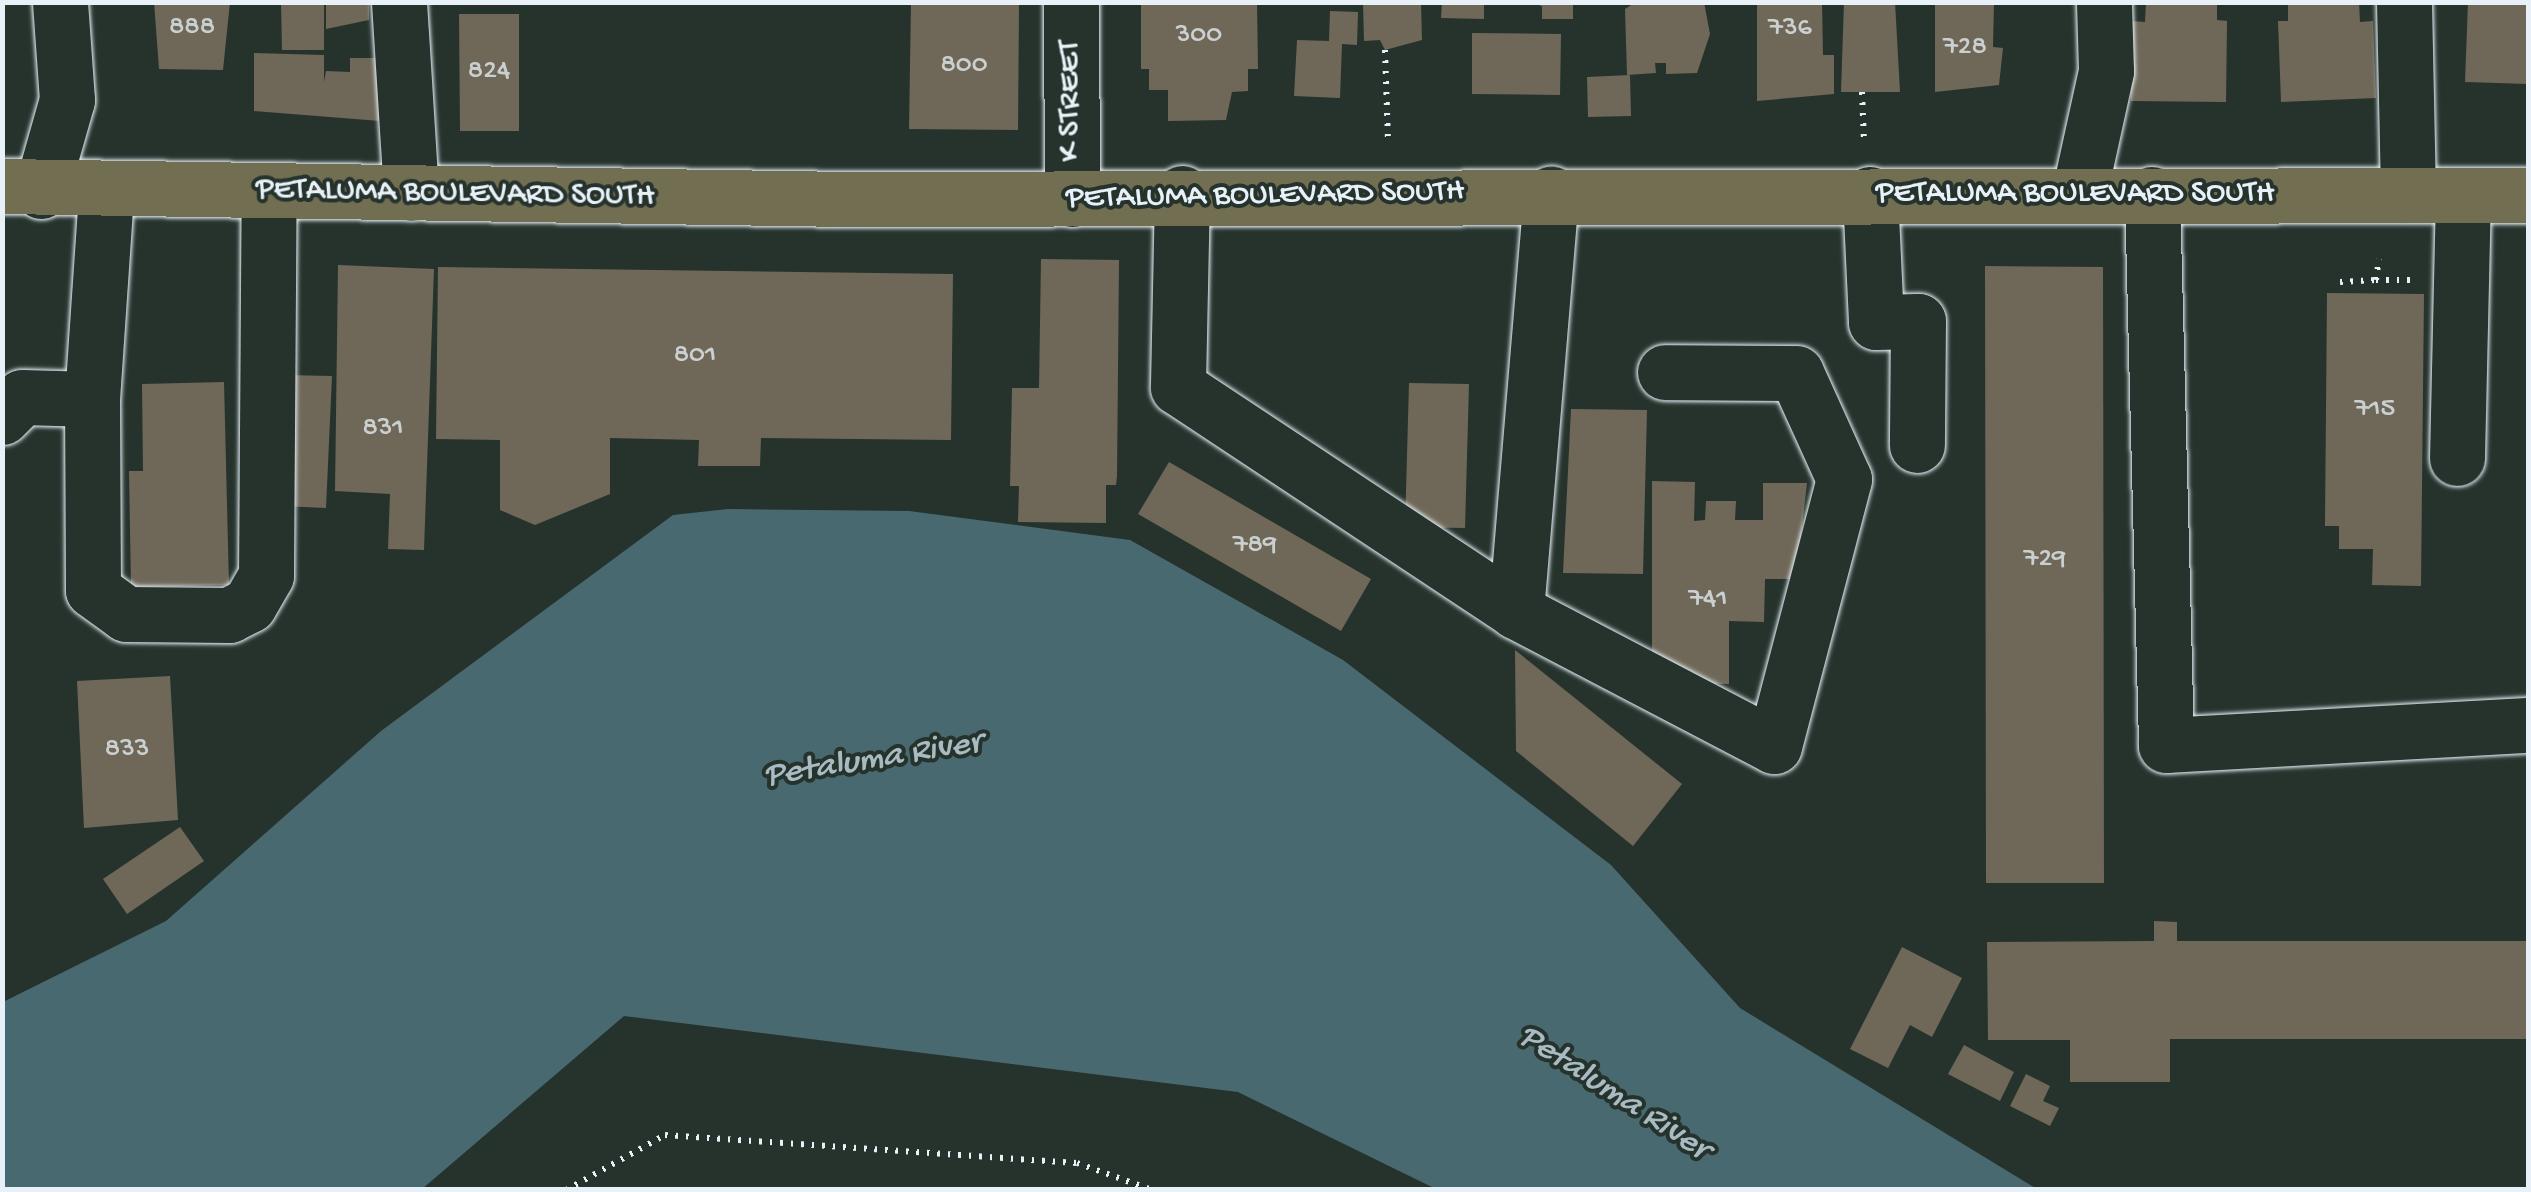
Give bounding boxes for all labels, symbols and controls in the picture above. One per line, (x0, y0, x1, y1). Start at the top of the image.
house number: 888 (169, 11, 215, 45)
house number: 736 (1768, 12, 1812, 46)
house number: 300 (1176, 19, 1222, 53)
house number: 728 (1943, 31, 1987, 65)
street label: K STREET (1052, 40, 1090, 162)
house number: 800 (940, 49, 988, 83)
house number: 824 (468, 55, 510, 89)
street label: PETALUMA BOULEVARD SOUTH (255, 171, 655, 217)
street label: PETALUMA BOULEVARD SOUTH (1065, 173, 1465, 219)
street label: PETALUMA BOULEVARD SOUTH (1876, 175, 2274, 213)
house number: 801 (674, 339, 716, 373)
house number: 715 (2355, 393, 2395, 427)
house number: 831 (362, 412, 404, 446)
house number: 789 (1233, 529, 1277, 563)
house number: 729 (2024, 543, 2066, 577)
house number: 741 (1688, 583, 1728, 617)
water label: Petaluma River (761, 723, 985, 799)
house number: 833 (105, 733, 149, 767)
water label: Petaluma River (1509, 1017, 1717, 1171)

